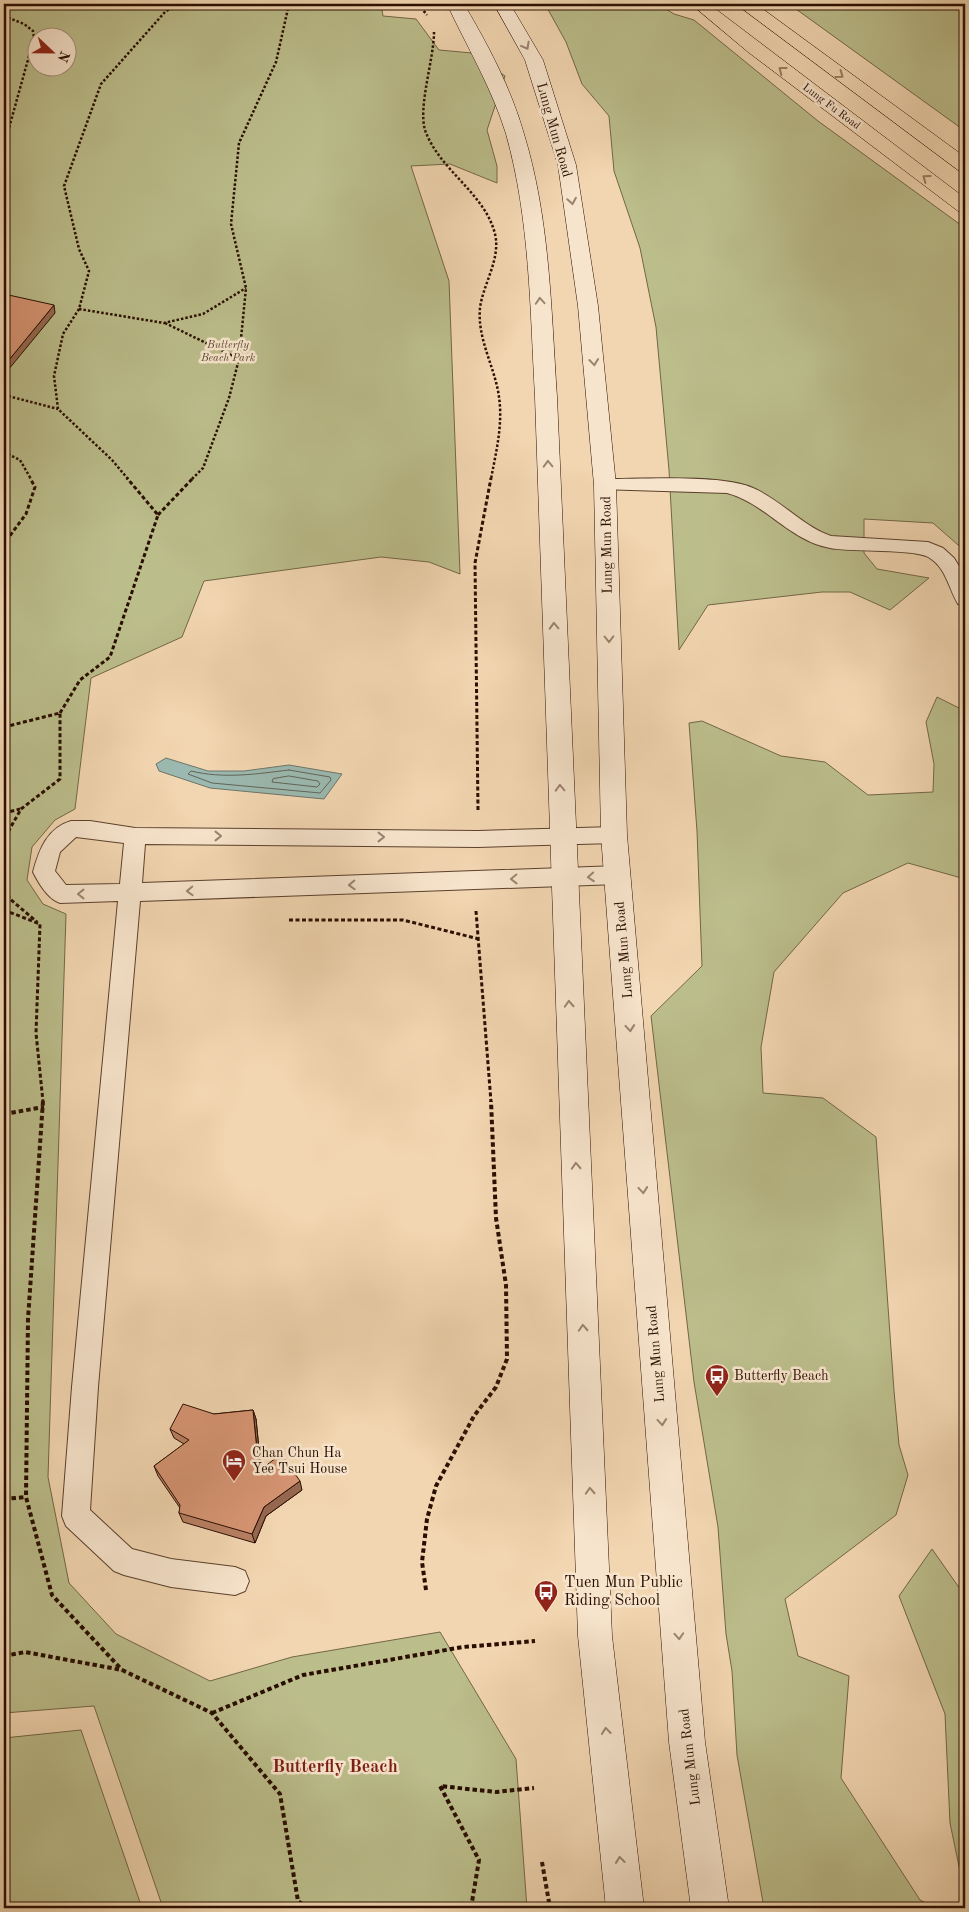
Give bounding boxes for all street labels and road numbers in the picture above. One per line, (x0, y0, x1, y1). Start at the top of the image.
street label: Lung Mun Road (534, 81, 574, 179)
street label: Lung Fu Road (800, 82, 862, 132)
street label: Lung Mun Road (599, 496, 615, 594)
street label: Lung Mun Road (613, 901, 635, 999)
street label: Lung Mun Road (645, 1305, 667, 1403)
street label: Lung Mun Road (677, 1708, 703, 1806)

